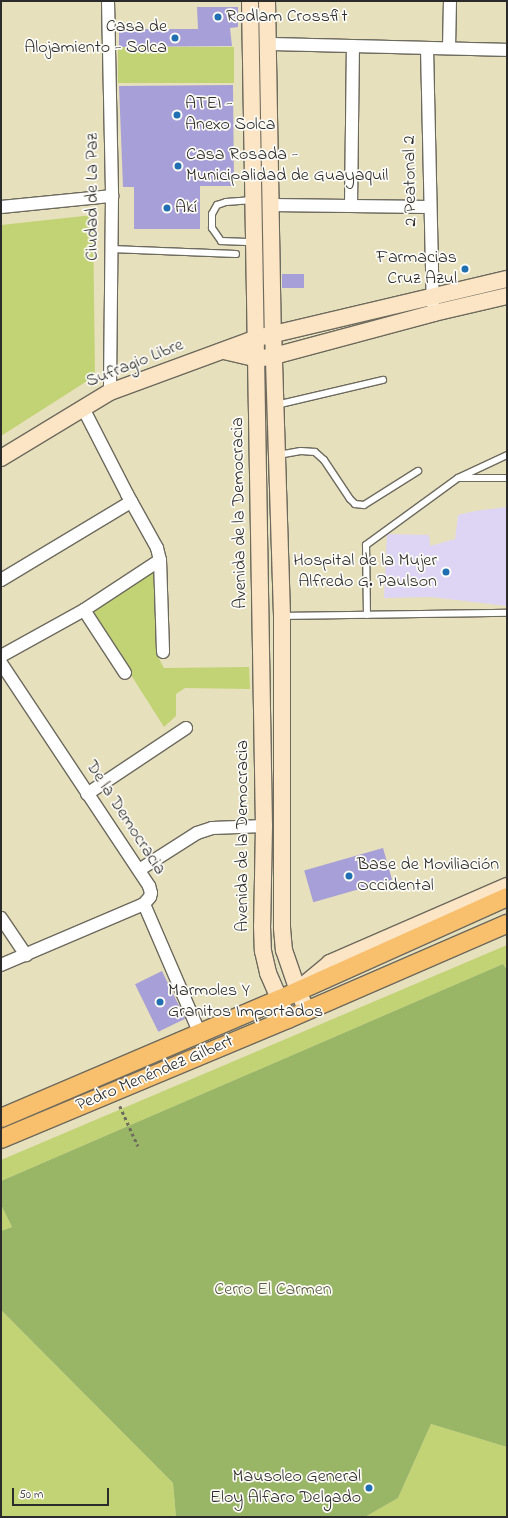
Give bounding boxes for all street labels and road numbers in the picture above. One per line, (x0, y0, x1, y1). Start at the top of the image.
street label: Ciudad de La Paz (82, 133, 104, 261)
street label: 2 Peatonal 2 (399, 135, 423, 227)
street label: Sufragio Libre (83, 335, 187, 393)
street label: Avenida de la Democracia (228, 417, 252, 609)
street label: Avenida de la Democracia (232, 740, 254, 932)
street label: De la Democracia (80, 757, 170, 879)
street label: Pedro Menéndez Gilbert (73, 1031, 237, 1117)

